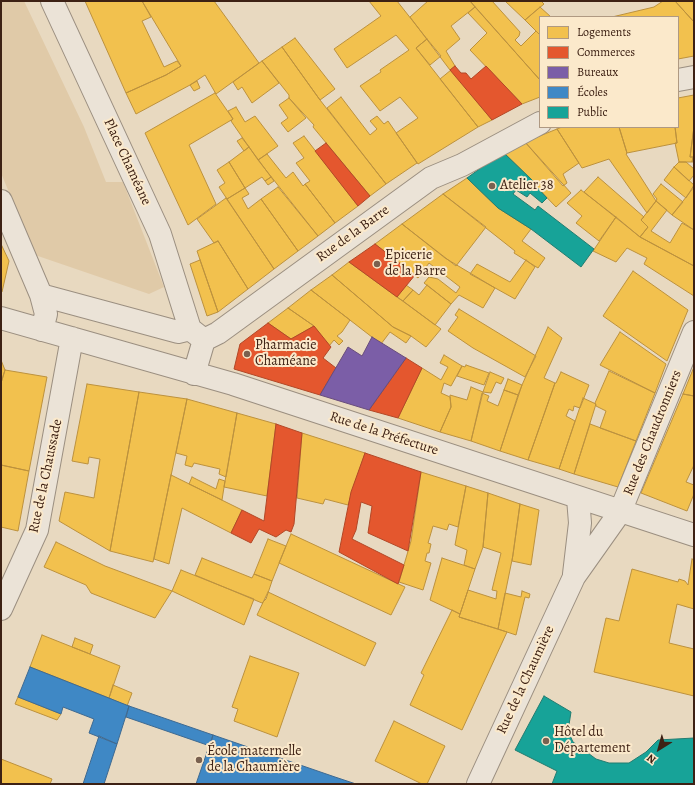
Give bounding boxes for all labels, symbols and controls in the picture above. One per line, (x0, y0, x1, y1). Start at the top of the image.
legend (539, 16, 679, 128)
text: Logements (577, 24, 631, 40)
text: Commerces (577, 44, 635, 60)
text: Bureaux (577, 64, 618, 80)
text: Écoles (577, 84, 608, 100)
text: Public (577, 104, 608, 120)
street label: Place Chaméane (100, 116, 154, 208)
place label: Atelier 38 (500, 178, 553, 194)
marker: Atelier 38 (487, 181, 497, 191)
street label: Rue de la Barre (313, 202, 393, 266)
place label: Epicerie de la Barre (385, 248, 446, 280)
marker: Epicerie de la Barre (372, 259, 382, 269)
place label: Pharmacie Chaméane (255, 338, 316, 370)
marker: Pharmacie Chaméane (242, 349, 252, 359)
street label: Rue des Chaudronniers (620, 368, 686, 498)
street label: Rue de la Préfecture (327, 408, 441, 460)
street label: Rue de la Chaussade (26, 418, 66, 534)
street label: Rue de la Chaumière (494, 623, 558, 737)
place label: Hôtel du Département (554, 725, 630, 758)
north arrow (639, 729, 679, 769)
marker: Hôtel du Département (541, 736, 551, 746)
place label: École maternelle de la Chaumière (207, 744, 302, 776)
text: N (644, 751, 659, 767)
marker: École maternelle de la Chaumière (194, 755, 204, 765)

